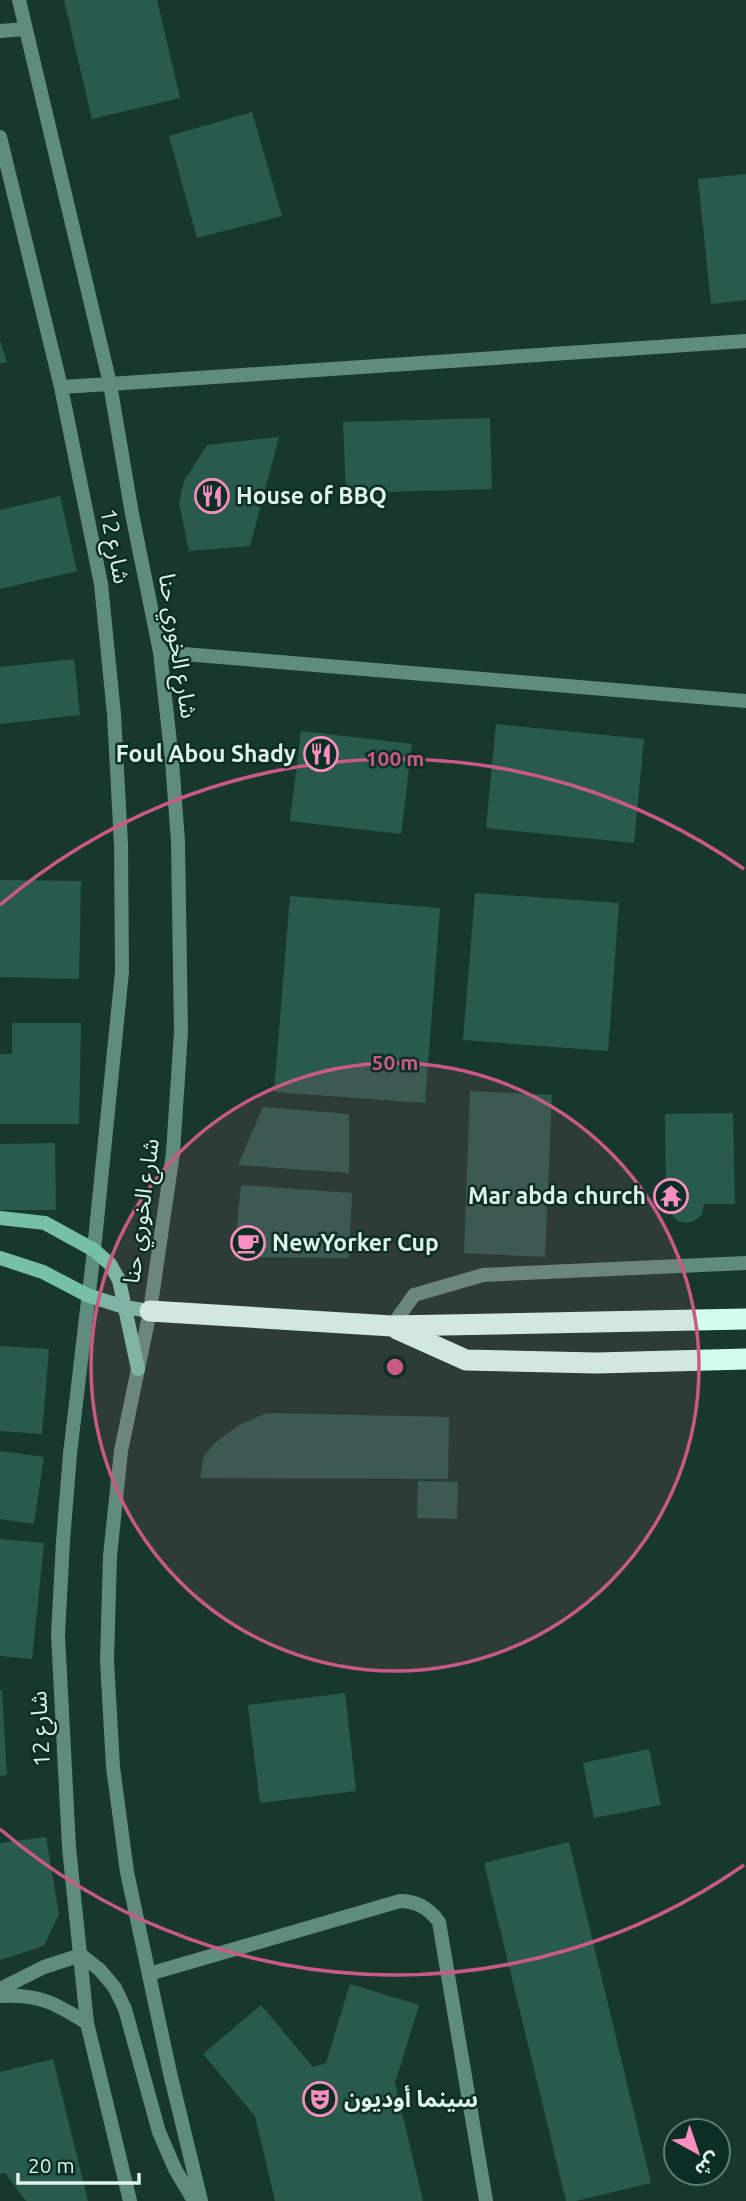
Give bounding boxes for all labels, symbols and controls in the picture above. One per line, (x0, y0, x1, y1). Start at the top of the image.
restaurant icon: House of BBQ (193, 477, 231, 515)
place label: House of BBQ (236, 483, 387, 508)
street label: شارع 12 (91, 506, 135, 587)
street label: شارع الخوري حنا (149, 572, 202, 721)
restaurant icon: Foul Abou Shady (302, 735, 340, 773)
place label: Foul Abou Shady (116, 741, 296, 766)
text: 100 m (366, 746, 424, 770)
text: 50 m (372, 1050, 418, 1074)
street label: شارع الخوري حنا (118, 1137, 168, 1286)
temple icon: Mar abda church (652, 1177, 690, 1215)
place label: Mar abda church (468, 1183, 646, 1208)
cafe icon: NewYorker Cup (229, 1224, 267, 1262)
place label: NewYorker Cup (272, 1230, 439, 1255)
centre of rings (383, 1355, 407, 1379)
street label: شارع 12 (25, 1690, 59, 1768)
theatre icon: سينما أوديون (301, 2080, 339, 2118)
place label: سينما أوديون (344, 2085, 478, 2112)
north arrow (662, 2117, 732, 2187)
scale bar (18, 2142, 138, 2186)
text: ش (691, 2148, 725, 2182)
text: 20 m (28, 2153, 75, 2177)

